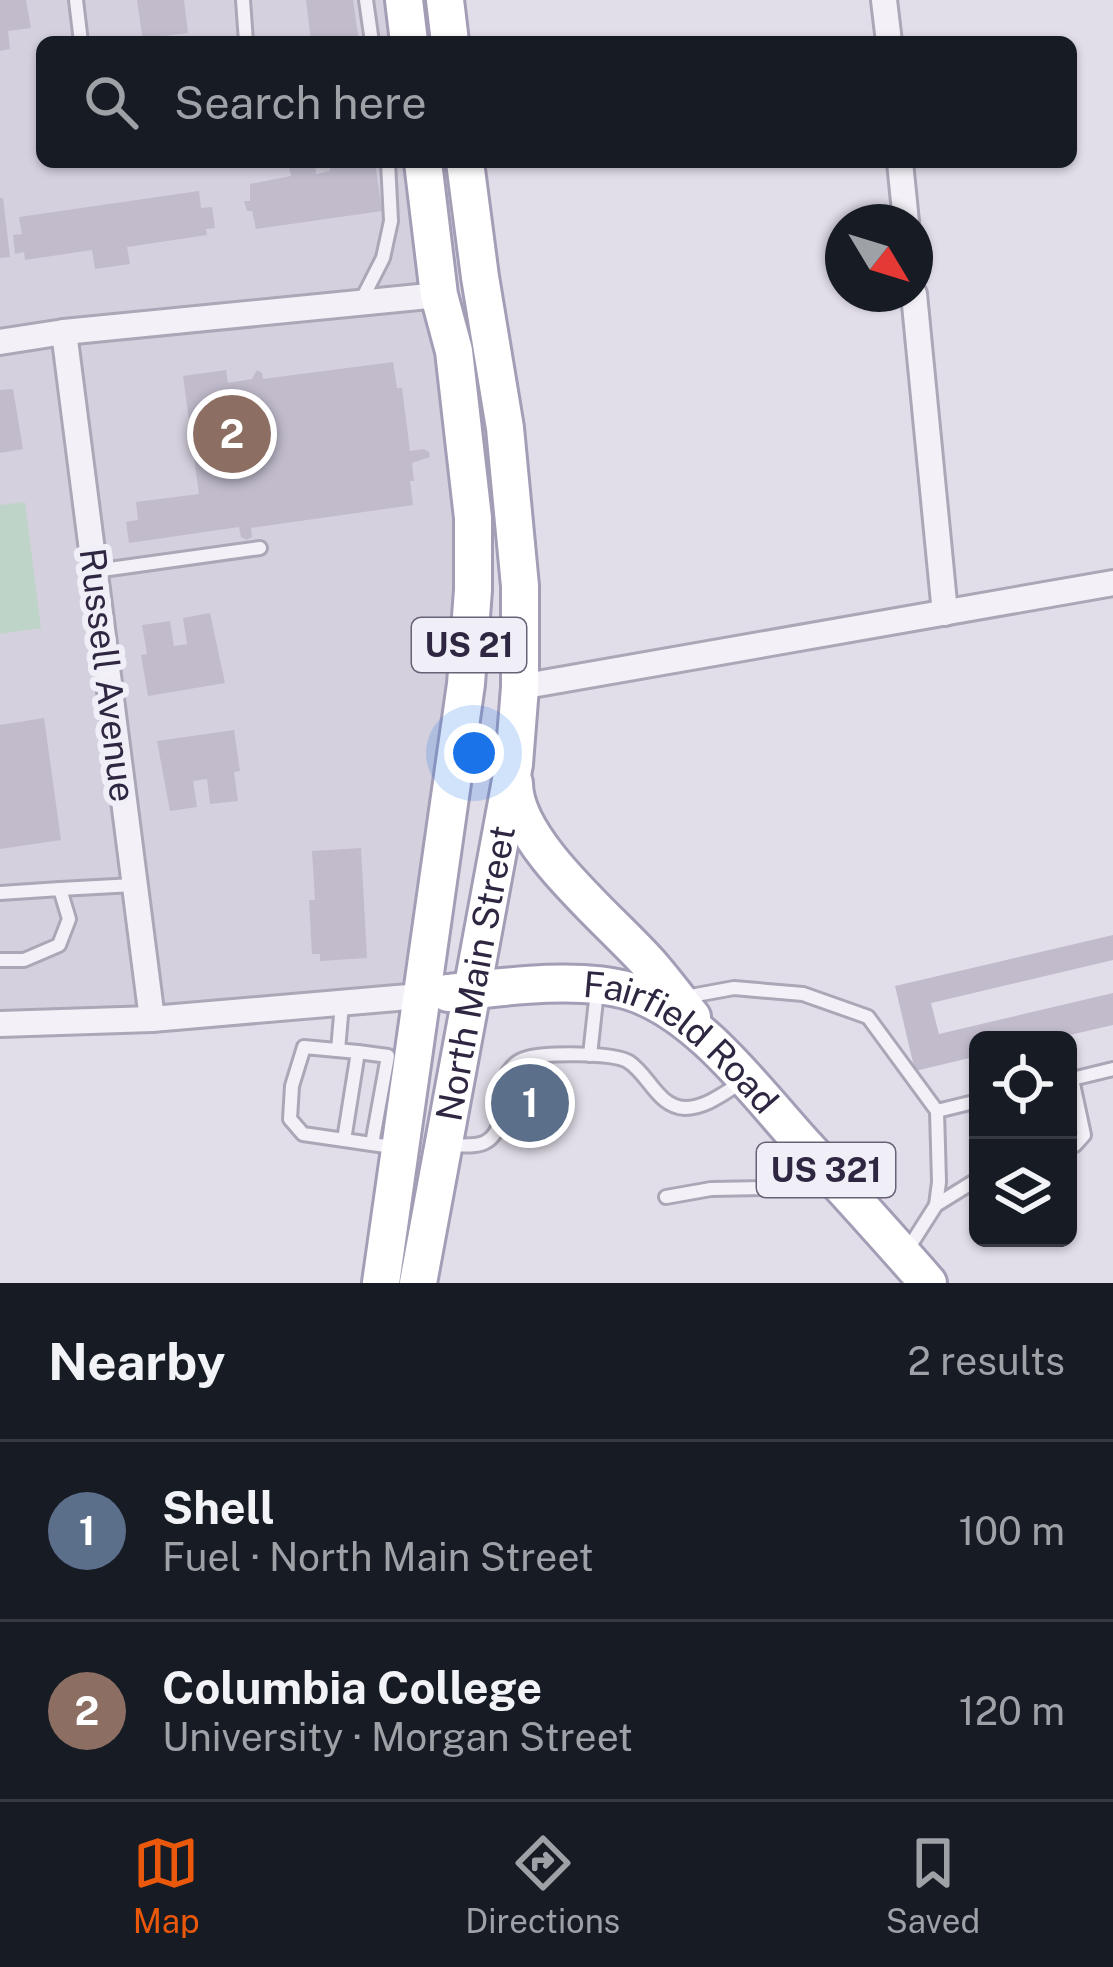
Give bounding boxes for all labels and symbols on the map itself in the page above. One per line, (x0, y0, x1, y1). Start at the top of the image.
north arrow (825, 204, 933, 312)
pin: 2 (193, 389, 271, 479)
street label: Russell Avenue (72, 546, 144, 804)
road number: US 21 (412, 618, 526, 672)
your location (444, 723, 504, 783)
street label: North Main Street (427, 822, 523, 1125)
street label: Fairfield Road (581, 963, 787, 1121)
pin: 1 (491, 1058, 569, 1148)
road number: US 321 (757, 1143, 895, 1197)

